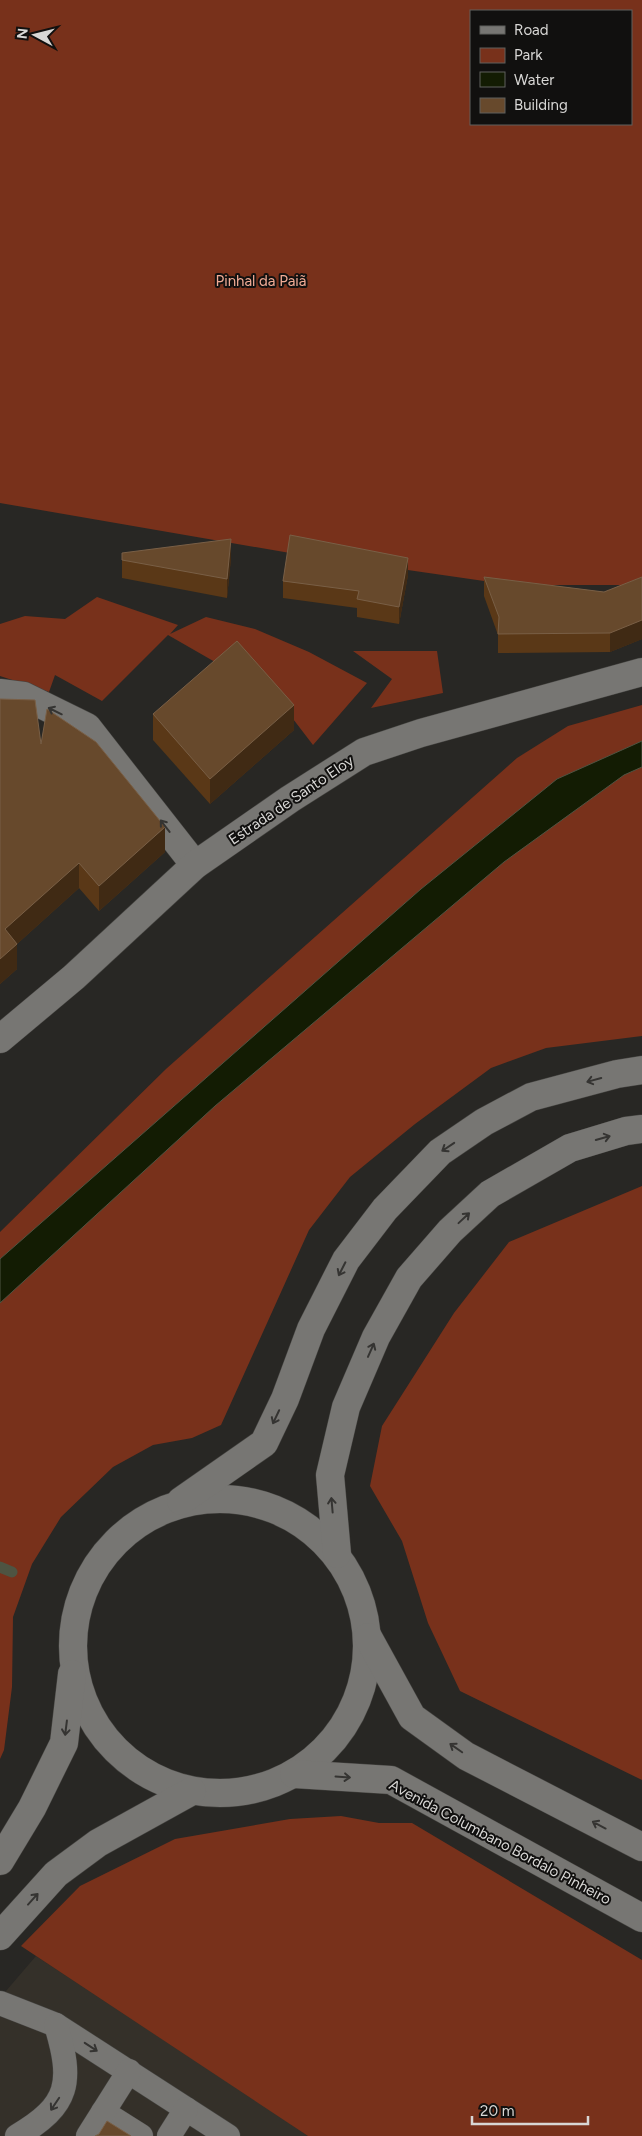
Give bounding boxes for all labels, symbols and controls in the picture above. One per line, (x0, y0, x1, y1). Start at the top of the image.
north arrow (10, 10, 60, 60)
legend (470, 10, 632, 125)
text: Road (514, 21, 549, 39)
text: N (13, 27, 32, 40)
text: Park (514, 46, 543, 64)
text: Water (514, 71, 554, 89)
text: Building (514, 96, 568, 114)
park label: Pinhal da Paiã (215, 272, 307, 290)
one-way arrow (48, 706, 63, 715)
street label: Estrada de Santo Eloy (225, 751, 357, 849)
one-way arrow (160, 820, 171, 833)
one-way arrow (587, 1076, 603, 1085)
one-way arrow (594, 1133, 610, 1143)
one-way arrow (441, 1142, 455, 1152)
one-way arrow (457, 1212, 470, 1224)
one-way arrow (337, 1261, 346, 1276)
one-way arrow (366, 1343, 376, 1358)
one-way arrow (271, 1409, 280, 1424)
one-way arrow (327, 1497, 337, 1513)
one-way arrow (61, 1720, 71, 1736)
one-way arrow (449, 1743, 463, 1753)
one-way arrow (335, 1773, 351, 1782)
street label: Avenida Columbano Bordalo Pinheiro (386, 1776, 614, 1908)
one-way arrow (592, 1820, 607, 1829)
one-way arrow (27, 1893, 38, 1906)
one-way arrow (83, 2042, 97, 2052)
scale bar (472, 2094, 588, 2126)
one-way arrow (49, 2097, 60, 2111)
text: 20 m (480, 2102, 514, 2120)

